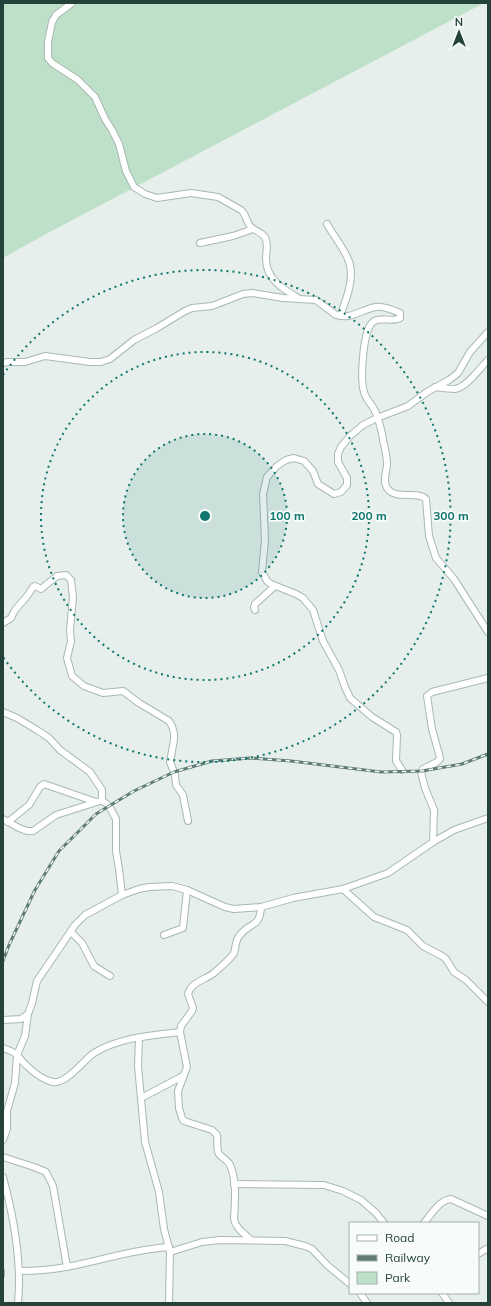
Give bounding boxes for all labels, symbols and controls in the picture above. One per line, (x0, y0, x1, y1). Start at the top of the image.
north arrow (439, 12, 479, 52)
text: N (455, 15, 463, 29)
text: 100 m (269, 508, 305, 523)
text: 200 m (351, 508, 387, 523)
text: 300 m (433, 508, 469, 523)
centre of rings (198, 509, 212, 523)
legend (349, 1222, 479, 1294)
text: Road (385, 1230, 414, 1245)
text: Railway (385, 1250, 431, 1265)
text: Park (385, 1270, 411, 1285)

